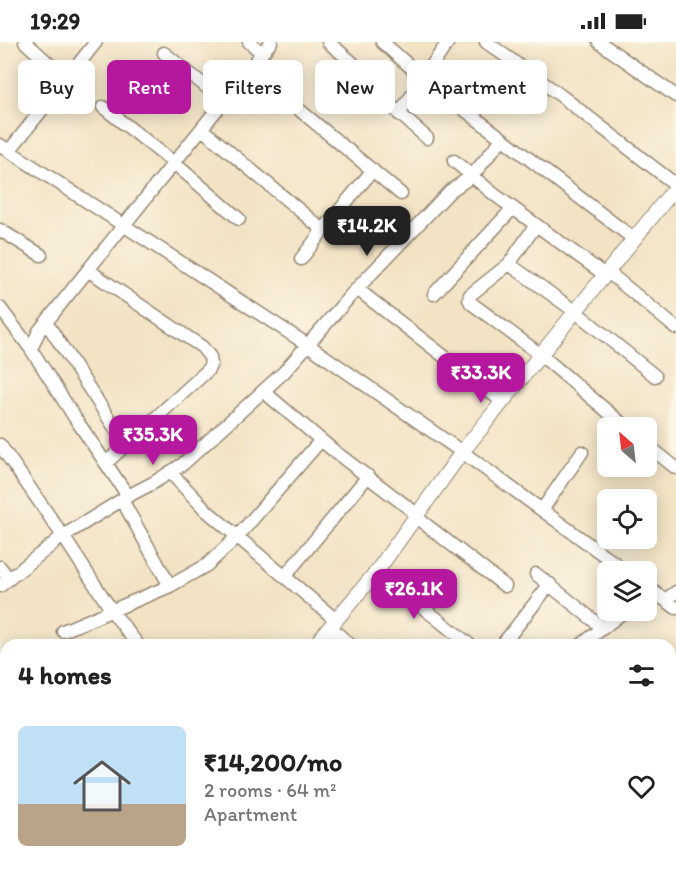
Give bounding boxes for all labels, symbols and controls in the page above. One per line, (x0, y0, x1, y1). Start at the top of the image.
text: 19:29 (30, 8, 80, 35)
chip: Buy (18, 60, 95, 114)
chip: Rent (107, 60, 191, 114)
chip: Filters (203, 60, 303, 114)
chip: New (315, 60, 395, 114)
chip: Apartment (407, 60, 547, 114)
pin: ₹14.2K (318, 206, 416, 257)
text: ₹14.2K (337, 213, 397, 237)
pin: ₹33.3K (432, 353, 530, 404)
text: ₹33.3K (451, 360, 511, 384)
pin: ₹35.3K (104, 415, 202, 466)
north arrow (597, 417, 657, 477)
map controls (597, 417, 657, 621)
text: ₹35.3K (123, 422, 183, 446)
button: locate (597, 489, 657, 549)
button: layers (597, 561, 657, 621)
pin: ₹26.1K (365, 569, 463, 620)
text: ₹26.1K (385, 576, 443, 600)
text: 4 homes (18, 659, 112, 691)
icon: filters (625, 659, 658, 692)
text: ₹14,200/mo (204, 746, 342, 778)
icon: home (66, 750, 138, 822)
icon: heart (625, 770, 658, 803)
text: 2 rooms · 64 m² (204, 778, 336, 802)
text: Apartment (204, 802, 297, 826)

